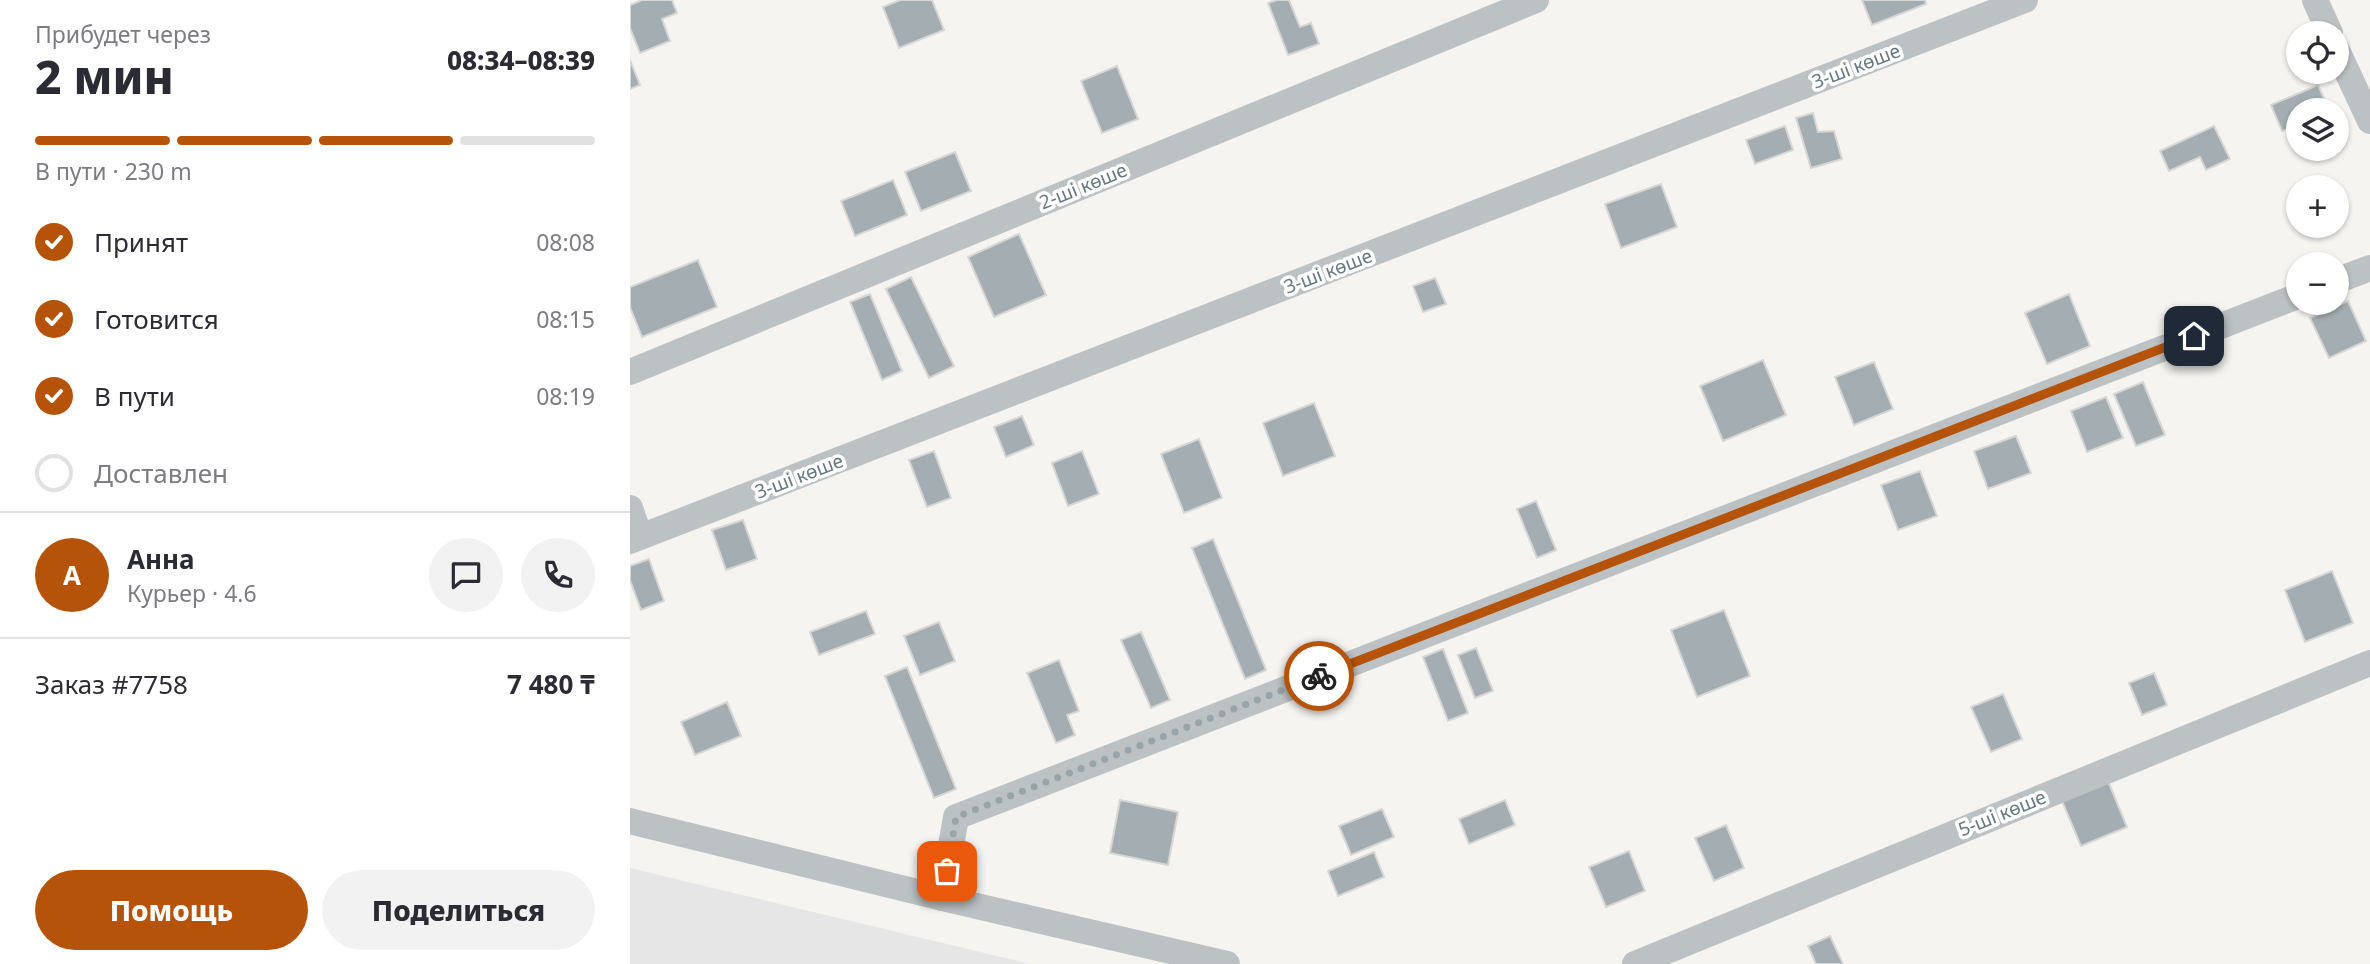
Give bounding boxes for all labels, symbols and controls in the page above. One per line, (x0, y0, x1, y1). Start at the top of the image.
text: Прибудет через (35, 18, 211, 50)
map controls (2286, 21, 2349, 315)
button: locate (2286, 21, 2349, 84)
street label: 3-шi көше (1808, 37, 1904, 95)
text: 08:34–08:39 (447, 42, 595, 78)
text: 2 мин (35, 45, 174, 107)
button: layers (2286, 98, 2349, 161)
text: В пути · 230 m (35, 155, 192, 187)
street label: 2-ші көше (1035, 157, 1131, 215)
button: + (2286, 175, 2349, 238)
icon: check (35, 223, 73, 261)
text: Принят (94, 224, 188, 260)
text: 08:08 (536, 226, 595, 258)
street label: 3-шi көше (1280, 242, 1376, 300)
button: − (2286, 252, 2349, 315)
icon: check (35, 300, 73, 338)
text: Готовится (94, 301, 219, 337)
text: 08:15 (536, 303, 595, 335)
pin (2164, 306, 2224, 366)
icon: home (2175, 317, 2213, 355)
icon: check (35, 377, 73, 415)
text: В пути (94, 378, 175, 414)
text: 08:19 (536, 380, 595, 412)
street label: 3-шi көше (751, 447, 847, 505)
text: Доставлен (94, 455, 228, 491)
button: chat (429, 538, 503, 612)
button: phone (521, 538, 595, 612)
text: Анна (127, 541, 195, 577)
text: А (63, 557, 81, 593)
text: Курьер · 4.6 (127, 577, 257, 609)
courier (1284, 641, 1354, 711)
icon: bike (1300, 657, 1338, 695)
text: Заказ #7758 (35, 666, 188, 702)
text: 7 480 ₸ (507, 666, 595, 702)
street label: 5-шi көше (1954, 784, 2050, 842)
pin (917, 841, 977, 901)
icon: bag (928, 852, 966, 890)
button: Помощь (35, 870, 308, 950)
button: Поделиться (322, 870, 595, 950)

